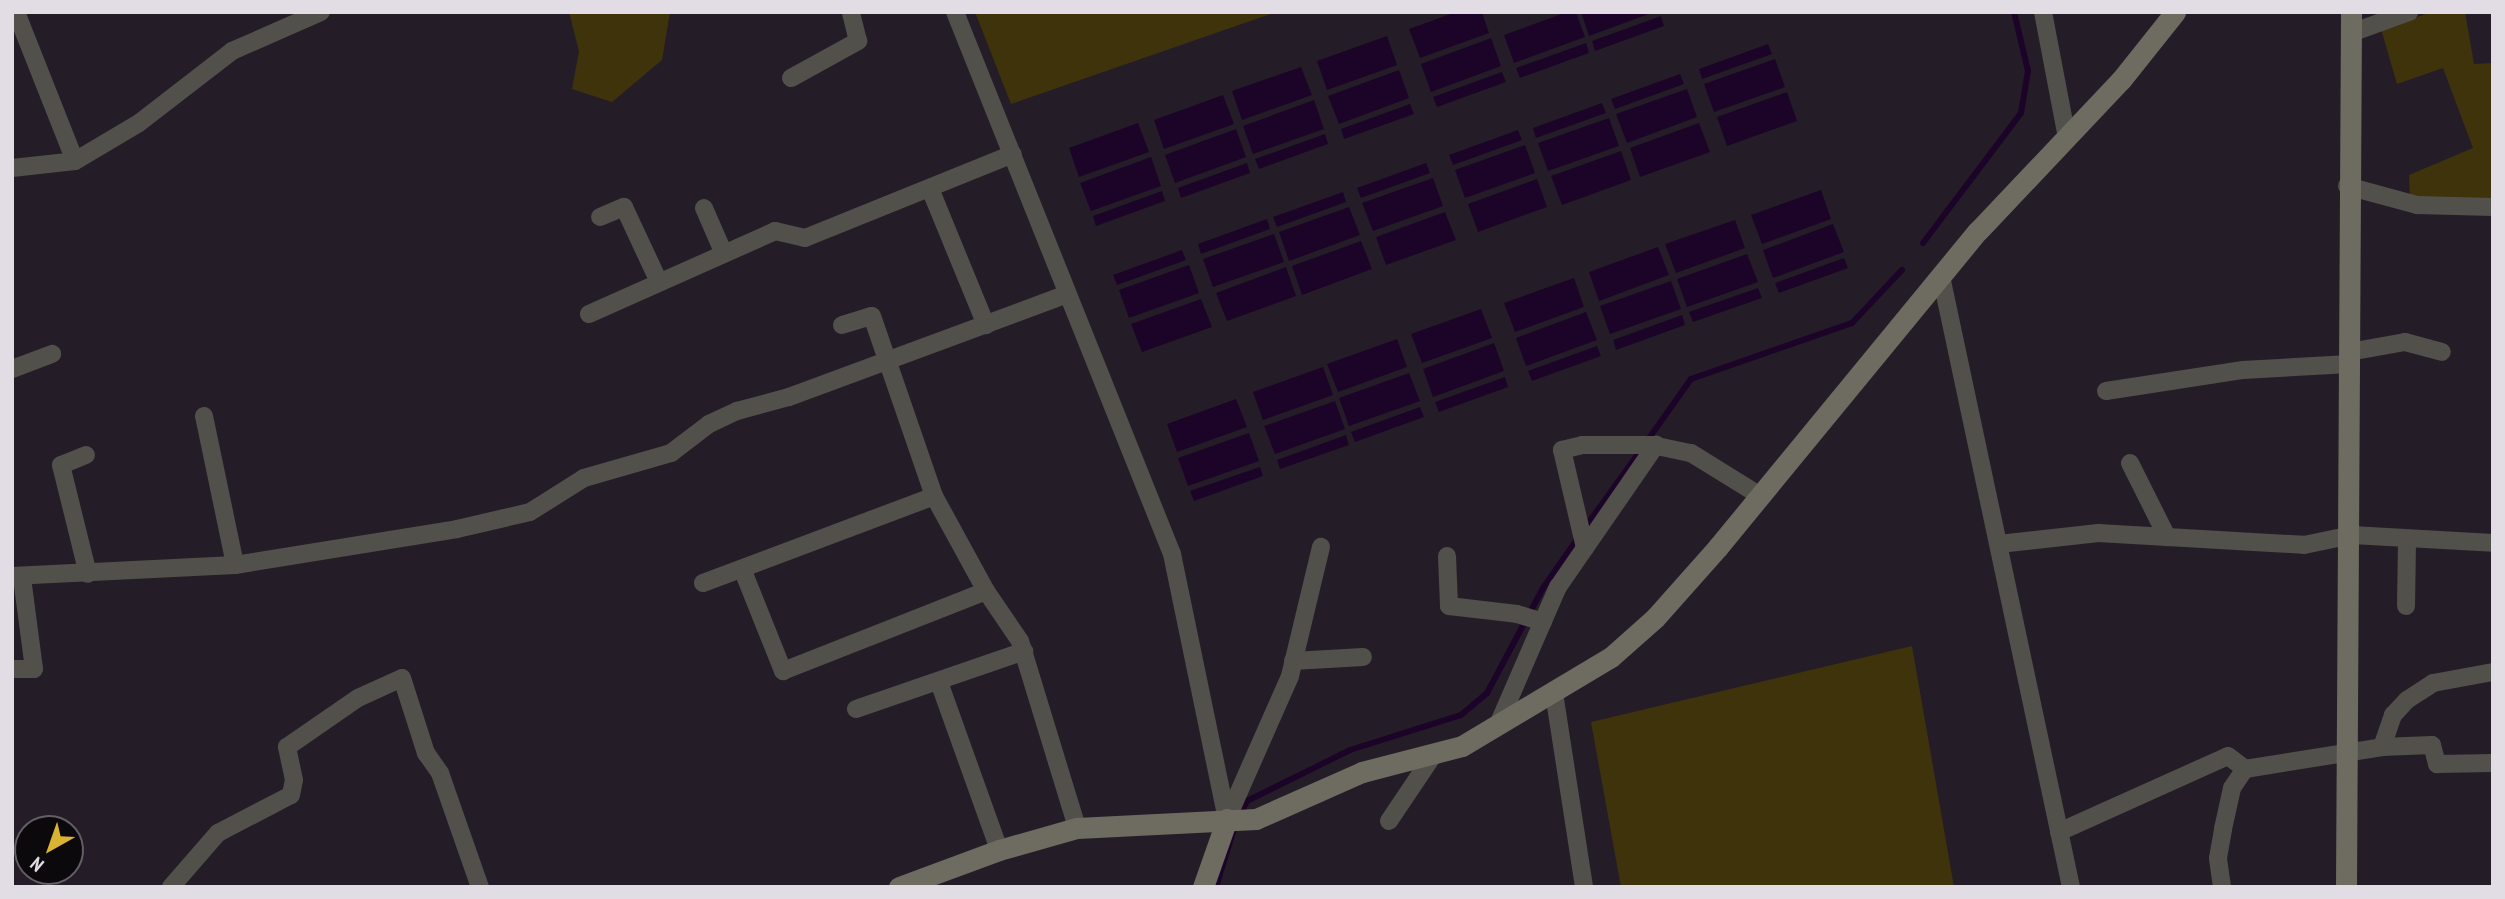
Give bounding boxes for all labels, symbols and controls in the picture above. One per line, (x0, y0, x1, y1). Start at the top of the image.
north arrow (14, 815, 84, 885)
text: N (25, 852, 48, 877)

